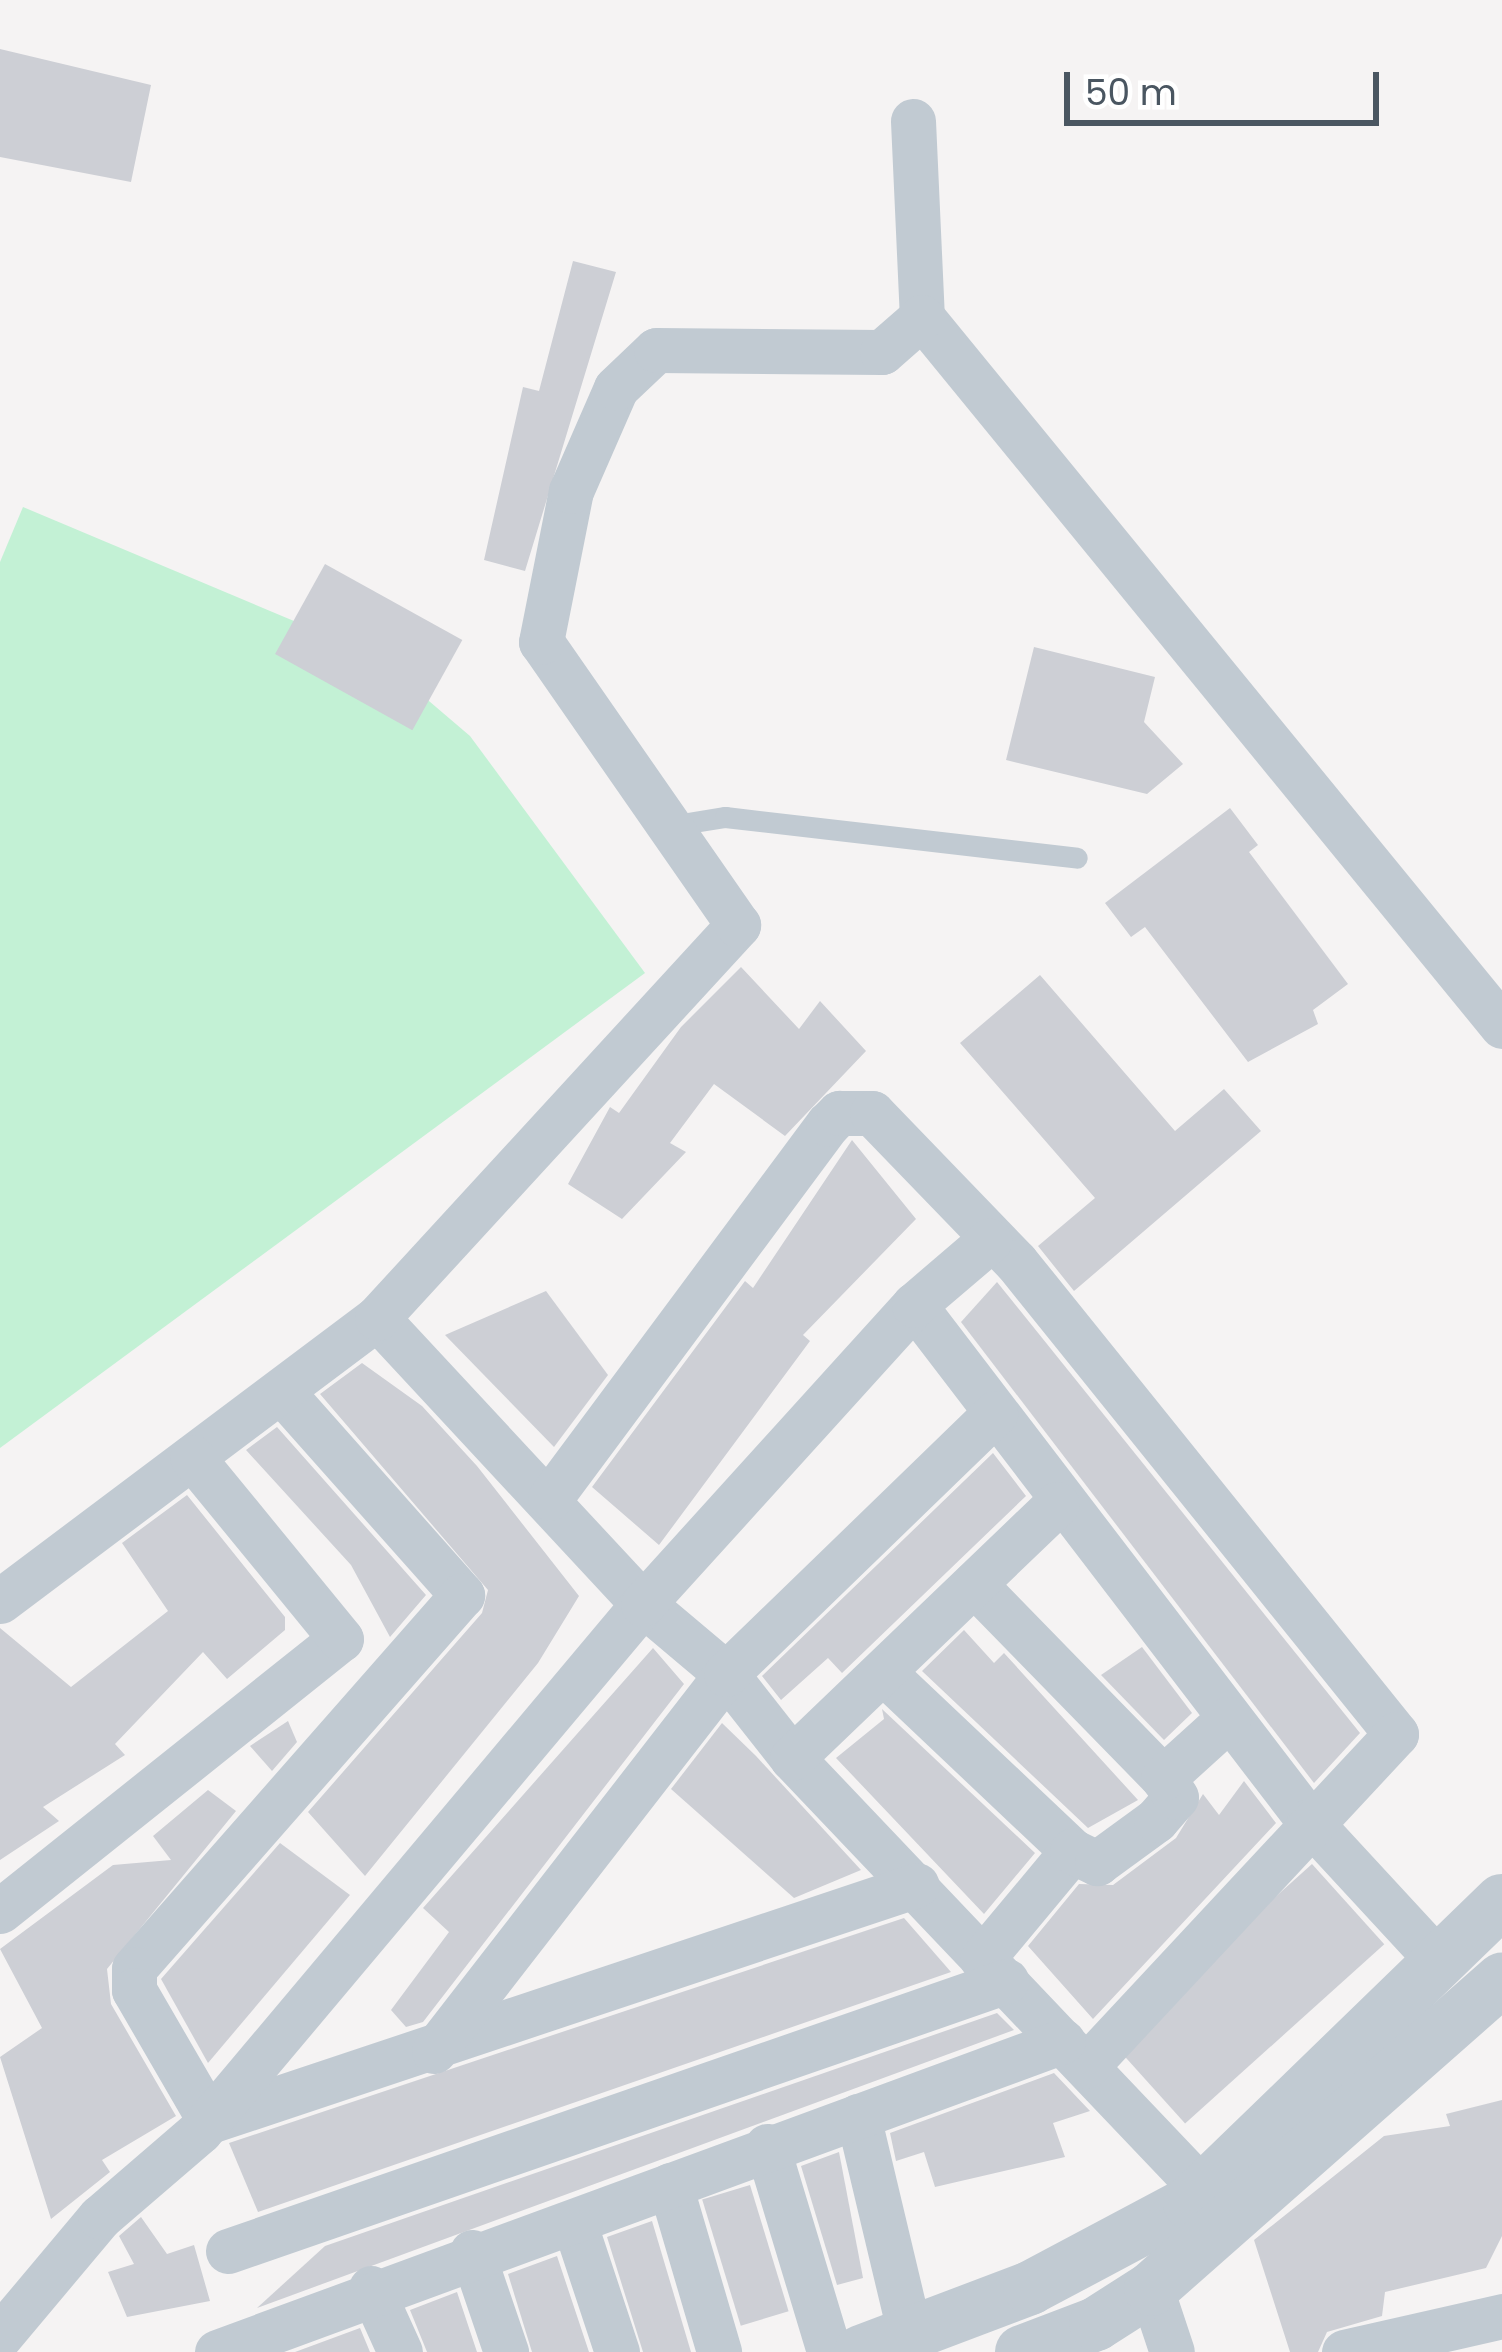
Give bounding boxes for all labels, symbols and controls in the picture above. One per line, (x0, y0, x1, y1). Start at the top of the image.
scale bar (1070, 48, 1385, 122)
text: 50 m (1085, 67, 1177, 118)

